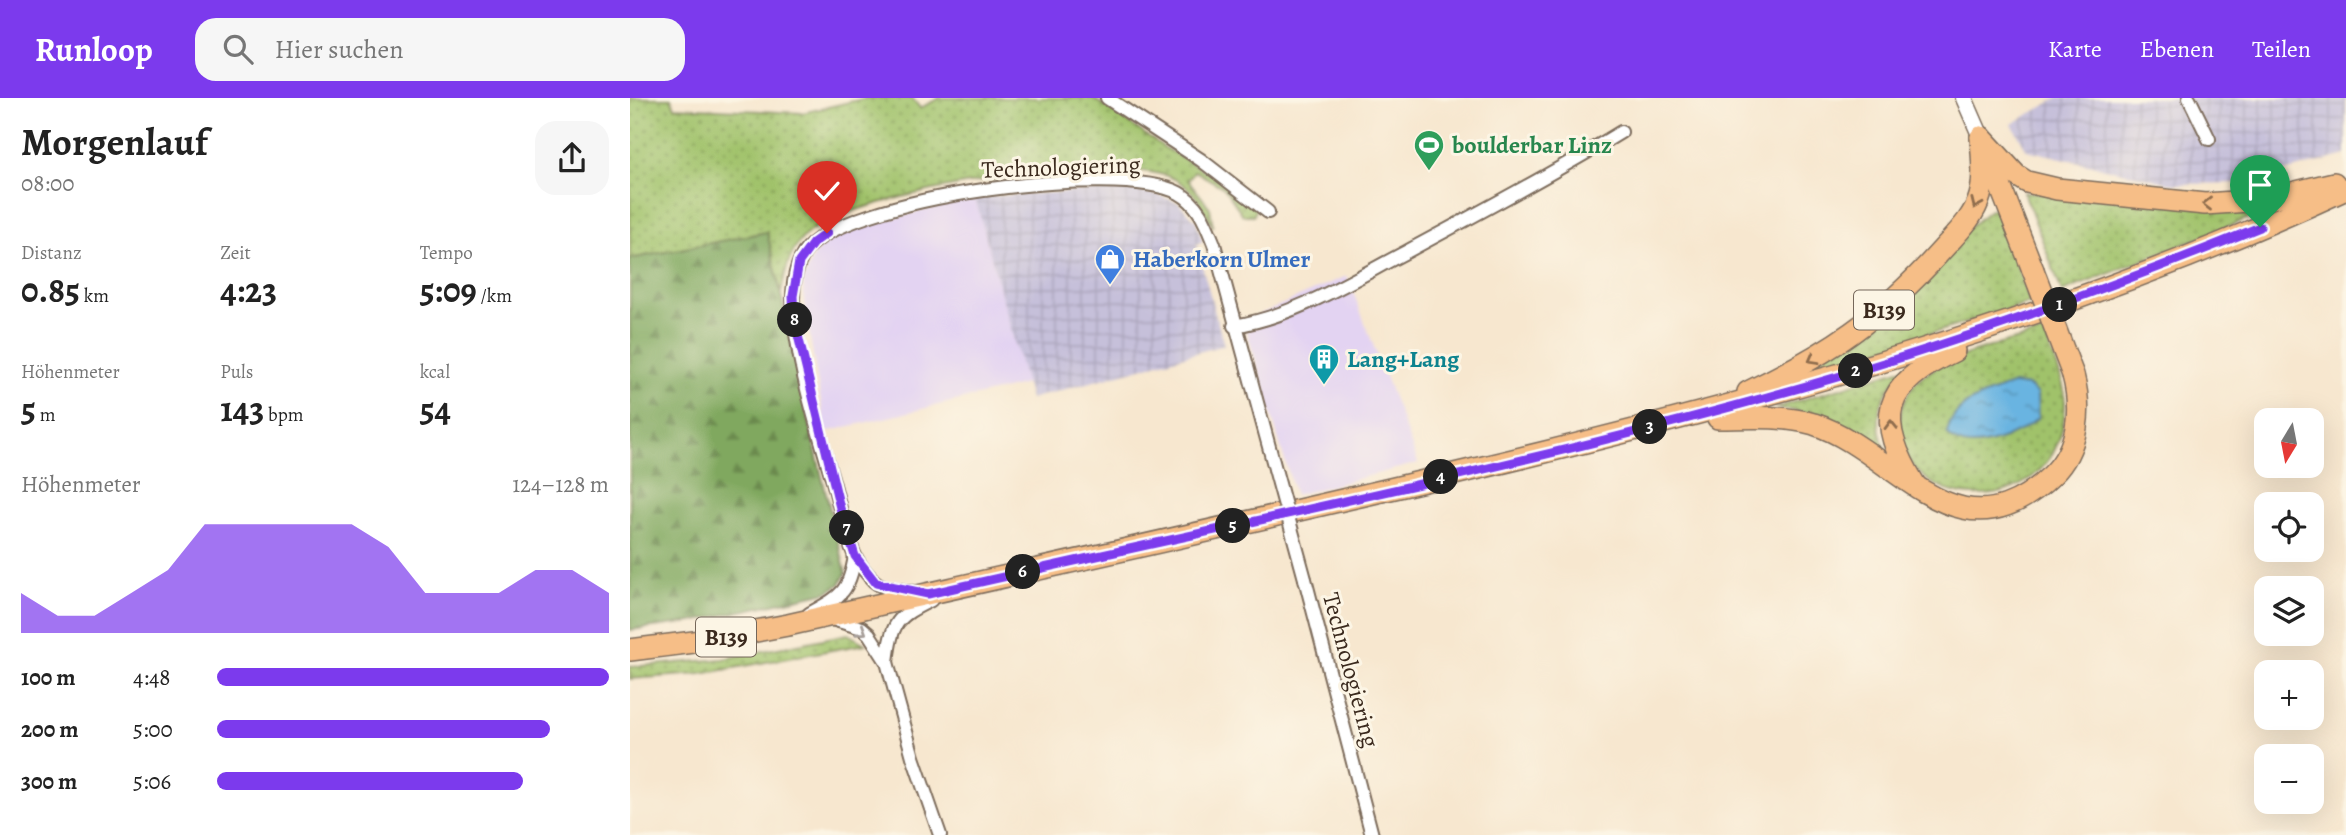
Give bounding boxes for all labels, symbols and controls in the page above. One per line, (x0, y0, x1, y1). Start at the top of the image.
search box (195, 18, 685, 81)
text: Runloop (35, 27, 153, 72)
icon: search (219, 30, 257, 68)
text: Hier suchen (275, 32, 403, 67)
text: Karte (2048, 33, 2102, 65)
text: Ebenen (2140, 33, 2214, 65)
text: Teilen (2252, 33, 2311, 65)
text: Morgenlauf (21, 116, 208, 168)
button: share (535, 121, 609, 195)
sports icon: boulderbar Linz (1412, 128, 1446, 172)
place label: boulderbar Linz (1451, 129, 1612, 161)
street label: Technologiering (981, 148, 1141, 186)
pin (2230, 155, 2290, 227)
pin (797, 161, 857, 233)
icon: arrive (2241, 166, 2279, 204)
text: 08:00 (21, 168, 74, 199)
icon: check (808, 172, 846, 210)
one-way arrow (2201, 196, 2212, 212)
one-way arrow (1970, 197, 1984, 209)
text: Distanz (21, 240, 82, 266)
text: Zeit (220, 240, 251, 266)
text: Tempo (420, 240, 473, 266)
shop icon: Haberkorn Ulmer (1093, 242, 1127, 286)
place label: Haberkorn Ulmer (1133, 243, 1310, 275)
text: 0.85 (21, 266, 80, 314)
text: 4:23 (220, 266, 277, 314)
text: 5:09 (420, 266, 477, 314)
text: km (80, 283, 109, 309)
text: /km (477, 283, 512, 309)
pin: 1 (2042, 288, 2078, 322)
road number: B139 (1854, 290, 1914, 330)
text: 1 (2056, 291, 2063, 317)
pin: 8 (778, 302, 812, 338)
text: 8 (790, 306, 799, 332)
building icon: Lang+Lang (1307, 342, 1341, 386)
place label: Lang+Lang (1347, 343, 1460, 375)
one-way arrow (1808, 351, 1820, 364)
pin: 2 (1838, 354, 1874, 388)
text: 2 (1851, 357, 1860, 383)
text: Höhenmeter (21, 359, 120, 385)
text: Puls (220, 359, 253, 385)
text: kcal (420, 359, 450, 385)
text: 5 (21, 385, 36, 433)
text: 143 (220, 385, 264, 433)
text: 54 (420, 385, 451, 433)
text: m (36, 402, 56, 428)
text: bpm (264, 402, 304, 428)
north arrow (2254, 408, 2324, 478)
map controls (2254, 408, 2324, 814)
pin: 3 (1632, 410, 1668, 444)
text: 3 (1645, 413, 1654, 439)
one-way arrow (1883, 419, 1899, 429)
pin: 4 (1424, 460, 1458, 494)
text: 4 (1436, 463, 1445, 489)
text: Höhenmeter (21, 469, 141, 500)
text: 124–128 m (512, 469, 609, 500)
button: locate (2254, 492, 2324, 562)
pin: 5 (1216, 508, 1250, 544)
pin: 7 (830, 510, 864, 546)
text: 5 (1228, 512, 1237, 538)
text: 7 (842, 514, 851, 540)
pin: 6 (1006, 554, 1040, 589)
text: 6 (1018, 558, 1027, 584)
button: layers (2254, 576, 2324, 646)
street label: Technologiering (1315, 589, 1387, 751)
road number: B139 (696, 618, 756, 656)
one-way arrow (854, 623, 867, 636)
button: + (2254, 660, 2324, 730)
text: 100 m (21, 662, 76, 693)
text: 4:48 (133, 662, 170, 693)
text: 200 m (21, 714, 79, 745)
text: 5:00 (133, 714, 173, 745)
button: − (2254, 744, 2324, 814)
text: 300 m (21, 766, 77, 797)
text: 5:06 (133, 766, 171, 797)

